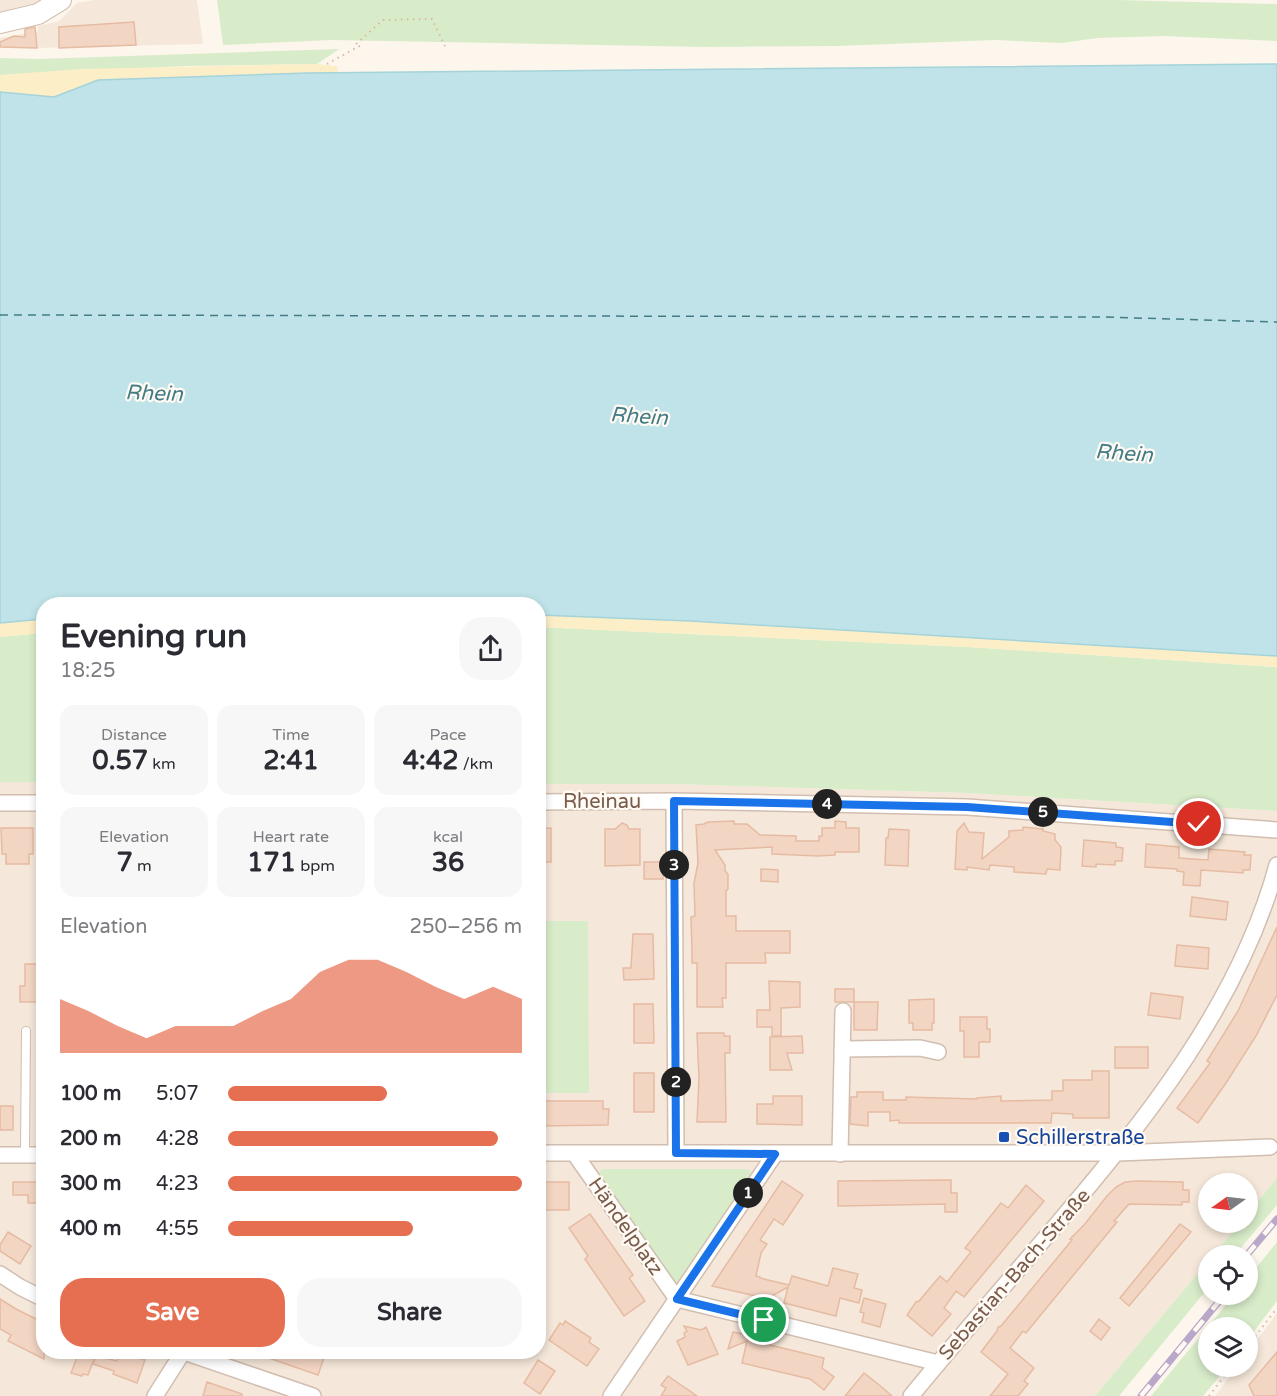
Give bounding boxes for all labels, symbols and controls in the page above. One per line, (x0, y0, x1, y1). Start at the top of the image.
water label: Rhein (125, 380, 184, 407)
water label: Rhein (609, 402, 670, 431)
water label: Rhein (1094, 439, 1155, 468)
text: Evening run (60, 617, 247, 656)
button: share (459, 617, 522, 680)
text: 18:25 (60, 659, 115, 683)
text: Distance (101, 725, 167, 745)
text: Time (272, 725, 310, 745)
text: Pace (430, 725, 466, 745)
text: 0.57 (92, 745, 148, 776)
text: 2:41 (263, 745, 319, 776)
text: 4:42 (403, 745, 459, 776)
text: km (148, 754, 176, 774)
text: /km (459, 754, 493, 774)
pin: 4 (812, 789, 842, 819)
street label: Rheinau (563, 790, 641, 814)
text: 4 (822, 794, 832, 814)
pin: 5 (1028, 797, 1058, 827)
pin (1173, 798, 1224, 849)
text: 5 (1038, 802, 1048, 822)
icon: check (1182, 807, 1215, 840)
text: Elevation (99, 827, 169, 847)
text: Heart rate (253, 827, 329, 847)
text: kcal (433, 827, 463, 847)
text: 7 (116, 847, 133, 878)
text: 171 (247, 847, 296, 878)
text: 36 (432, 847, 464, 878)
pin: 3 (659, 850, 689, 880)
text: 3 (669, 855, 679, 875)
text: m (133, 856, 152, 876)
text: bpm (296, 856, 335, 876)
text: Elevation (60, 915, 147, 939)
text: 250–256 m (409, 915, 522, 939)
pin: 2 (661, 1067, 691, 1097)
text: 2 (671, 1072, 681, 1092)
text: 100 m (60, 1082, 121, 1106)
text: 5:07 (156, 1082, 199, 1106)
place label: Schillerstraße (1016, 1126, 1145, 1150)
text: 200 m (60, 1127, 121, 1151)
text: 4:28 (156, 1127, 199, 1151)
marker: Schillerstraße (997, 1130, 1011, 1144)
text: 300 m (60, 1172, 121, 1196)
text: 4:23 (156, 1172, 199, 1196)
street label: Händelplatz (583, 1173, 668, 1280)
north arrow (1198, 1173, 1258, 1233)
map controls (1198, 1173, 1258, 1377)
pin: 1 (733, 1178, 763, 1208)
text: 1 (743, 1183, 753, 1203)
street label: Sebastian-Bach-Straße (934, 1184, 1096, 1365)
text: 400 m (60, 1217, 121, 1241)
text: 4:55 (156, 1217, 199, 1241)
button: locate (1198, 1245, 1258, 1305)
button: Save (60, 1278, 285, 1347)
button: Share (297, 1278, 522, 1347)
pin (738, 1294, 789, 1345)
icon: arrive (747, 1303, 780, 1336)
button: layers (1198, 1317, 1258, 1377)

